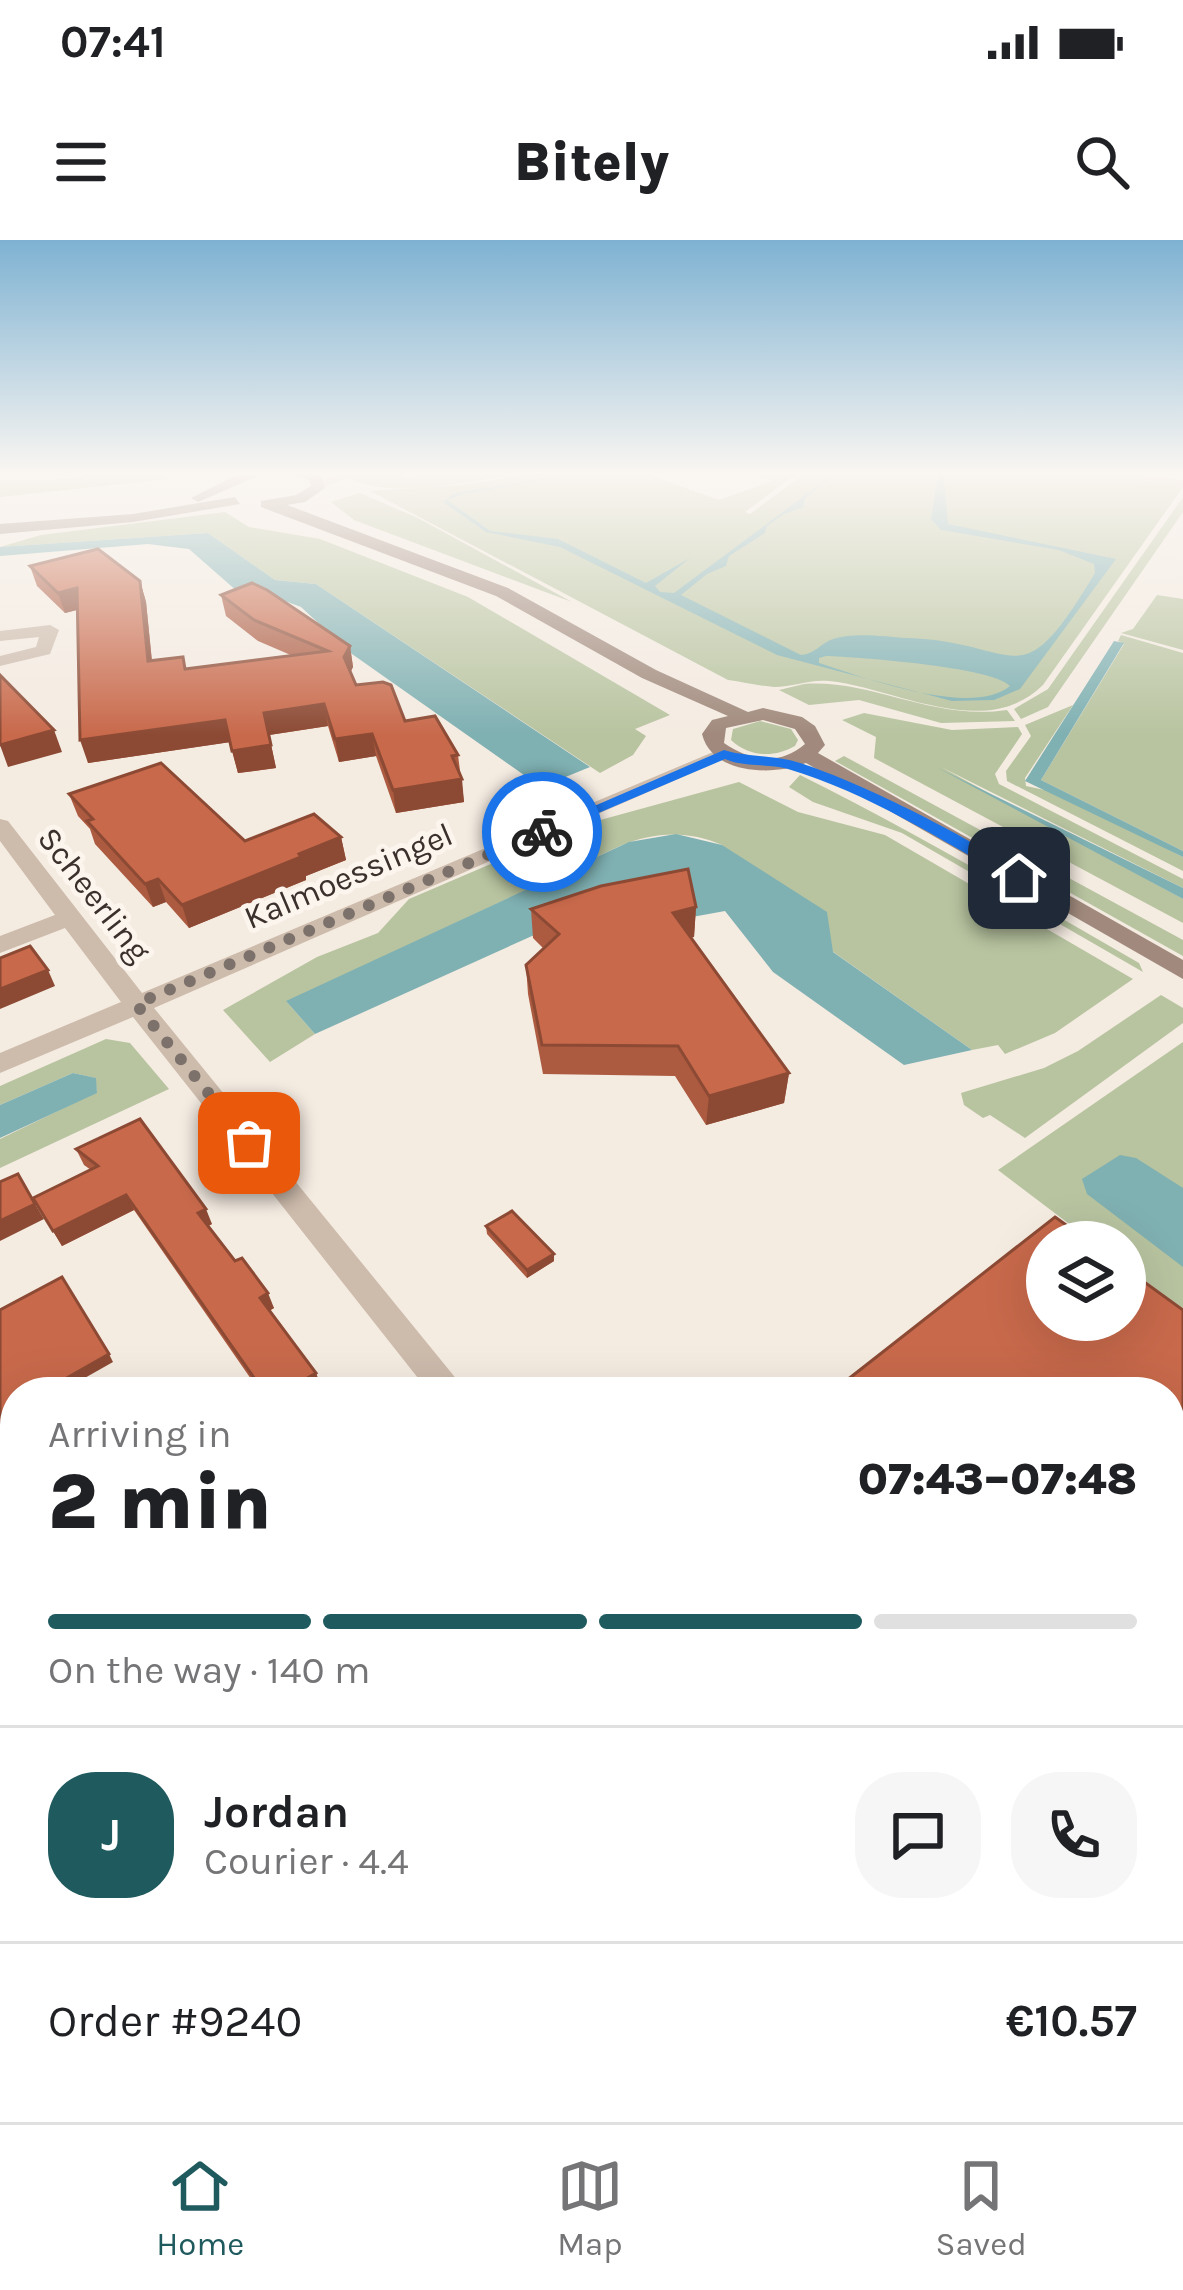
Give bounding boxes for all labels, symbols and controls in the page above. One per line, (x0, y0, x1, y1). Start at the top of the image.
text: 07:41 (60, 16, 166, 68)
icon: menu (48, 129, 114, 195)
icon: search (1069, 129, 1135, 195)
text: Bitely (514, 130, 669, 194)
courier (482, 772, 602, 892)
icon: bike (509, 799, 575, 865)
street label: Kalmoessingel (239, 815, 458, 937)
street label: Scheerling (30, 820, 159, 970)
pin (968, 827, 1070, 929)
icon: home (986, 845, 1052, 911)
pin (198, 1092, 300, 1194)
icon: bag (216, 1110, 282, 1176)
map controls (1026, 1221, 1146, 1341)
button: layers (1026, 1221, 1146, 1341)
text: Arriving in (48, 1411, 231, 1457)
text: 07:43–07:48 (858, 1453, 1137, 1505)
text: 2 min (48, 1456, 272, 1548)
text: On the way · 140 m (48, 1647, 370, 1693)
button: chat (855, 1772, 981, 1898)
button: phone (1011, 1772, 1137, 1898)
text: Jordan (204, 1786, 349, 1838)
text: J (101, 1809, 121, 1861)
text: Courier · 4.4 (204, 1838, 409, 1884)
text: Order #9240 (48, 1995, 302, 2047)
text: €10.57 (1006, 1995, 1137, 2047)
tab: Home (156, 2153, 244, 2263)
tab: Map (557, 2153, 623, 2263)
tab: Saved (935, 2153, 1027, 2263)

